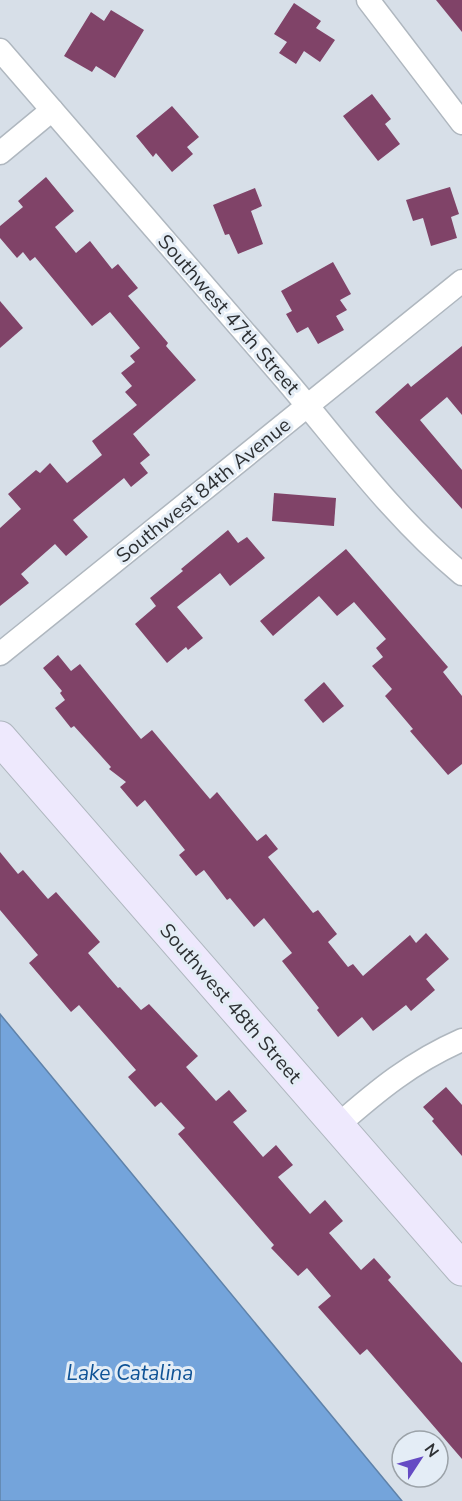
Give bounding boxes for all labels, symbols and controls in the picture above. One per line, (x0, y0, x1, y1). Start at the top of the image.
street label: Southwest 47th Street (152, 229, 306, 401)
street label: Southwest 84th Avenue (110, 411, 296, 569)
street label: Southwest 48th Street (154, 918, 308, 1090)
water label: Lake Catalina (67, 1359, 193, 1387)
north arrow (390, 1429, 450, 1489)
text: N (419, 1439, 444, 1462)

